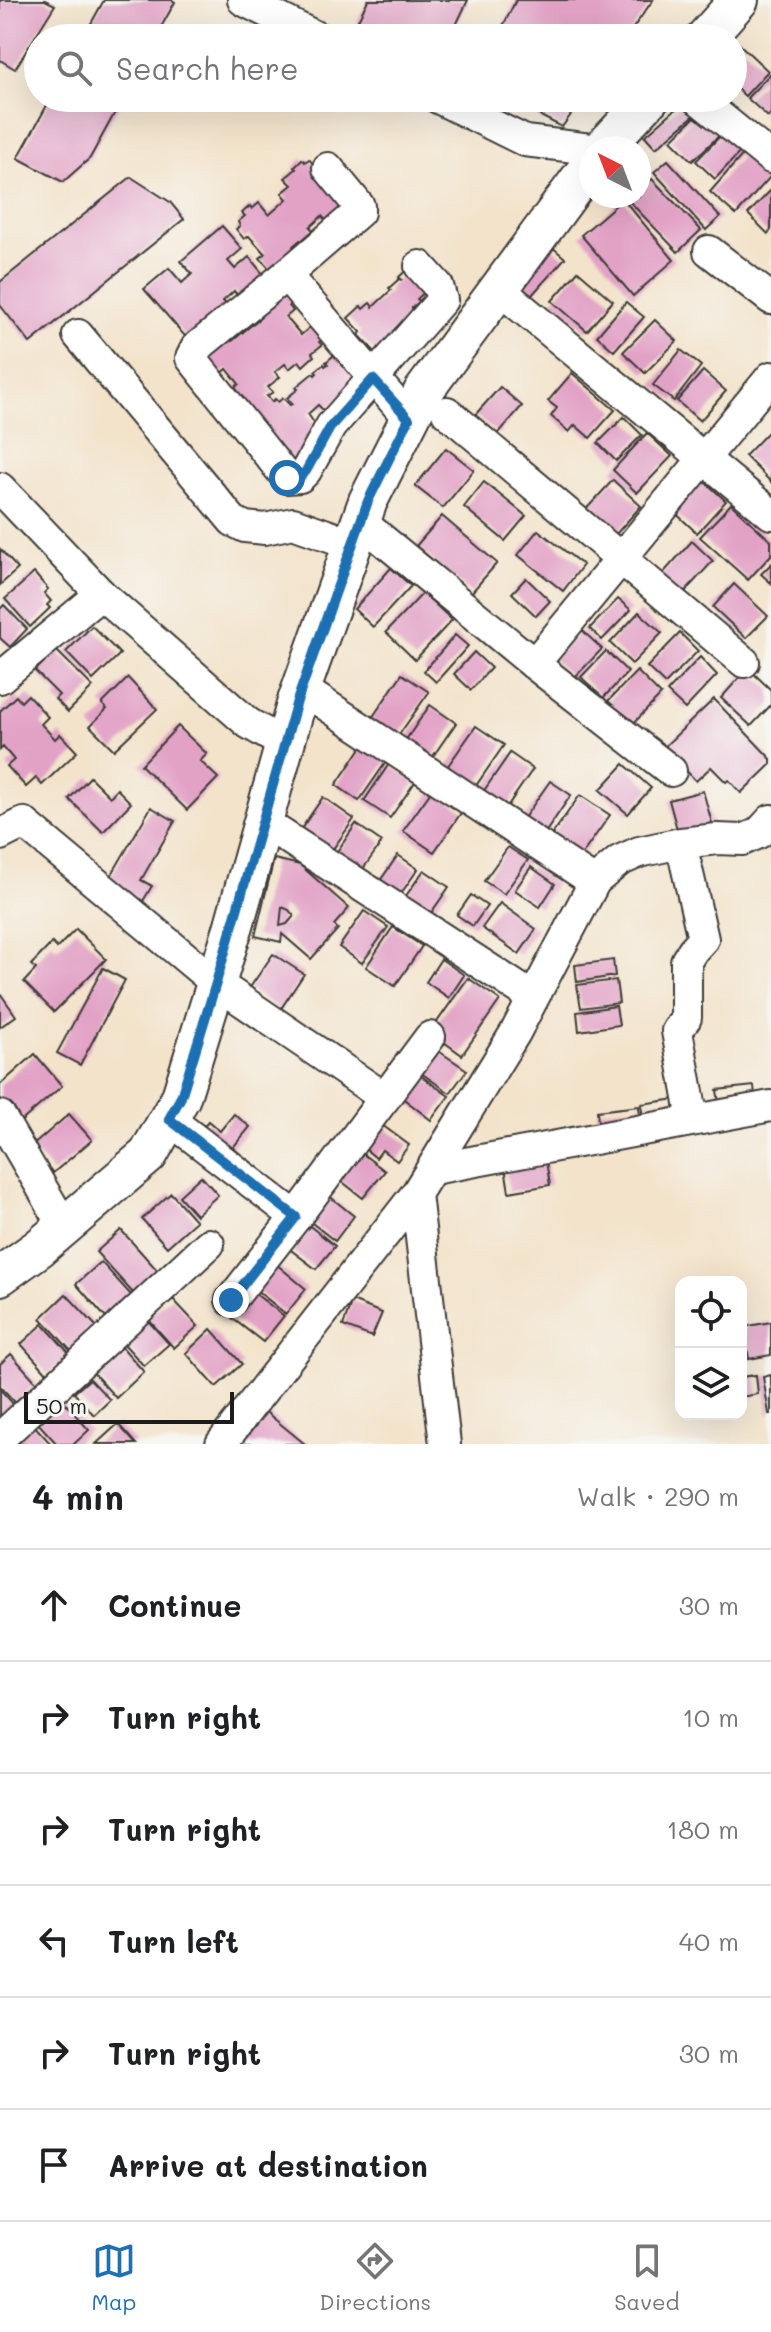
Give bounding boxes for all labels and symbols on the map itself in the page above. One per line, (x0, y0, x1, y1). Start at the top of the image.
north arrow (579, 136, 651, 208)
route start (269, 460, 305, 496)
route end (213, 1282, 249, 1318)
scale bar (24, 1388, 234, 1424)

